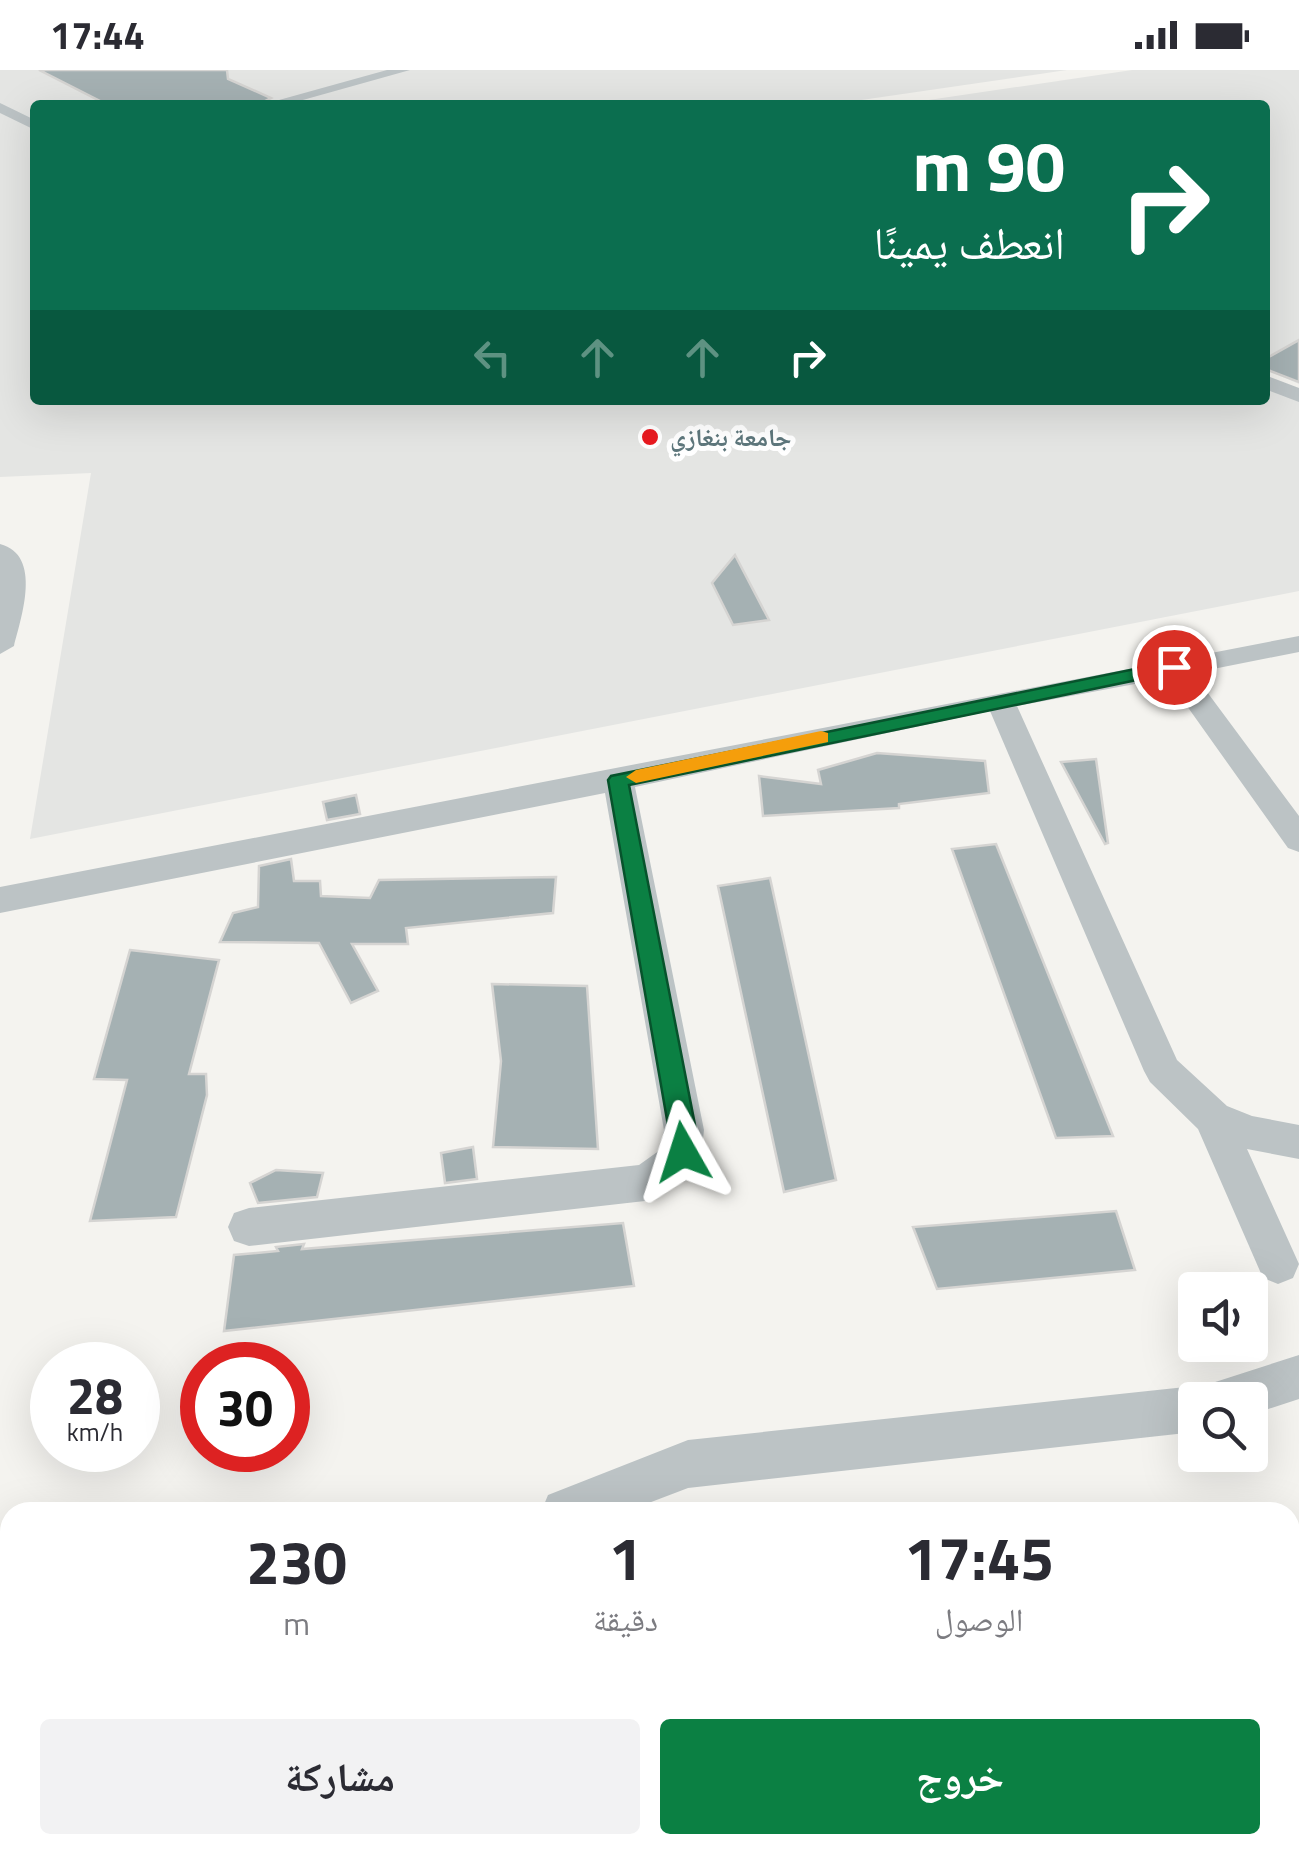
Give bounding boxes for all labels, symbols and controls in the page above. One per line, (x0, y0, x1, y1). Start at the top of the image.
text: 17:44 (50, 6, 145, 64)
text: 90 m (912, 112, 1065, 218)
icon: right (1100, 140, 1230, 270)
text: انعطف يمينًا (874, 208, 1065, 276)
icon: left (465, 330, 520, 385)
icon: ahead (570, 330, 625, 385)
icon: ahead (675, 330, 730, 385)
icon: right (780, 330, 835, 385)
place label: جامعة بنغازي (670, 418, 792, 457)
marker: جامعة بنغازي (639, 426, 661, 448)
pin (1132, 625, 1217, 710)
icon: arrive (1147, 640, 1202, 695)
position arrow (631, 1100, 735, 1204)
map controls (1178, 1272, 1268, 1472)
button: sound (1178, 1272, 1268, 1362)
speed limit sign: 30 (180, 1342, 310, 1472)
text: 28 (67, 1357, 123, 1433)
button: search (1178, 1382, 1268, 1472)
text: km/h (67, 1413, 123, 1451)
text: 1 (609, 1512, 642, 1603)
text: 17:45 (904, 1512, 1054, 1603)
text: 230 (246, 1516, 347, 1607)
text: دقيقة (593, 1595, 658, 1643)
text: الوصول (935, 1595, 1023, 1643)
text: m (283, 1599, 310, 1647)
button: مشاركة (40, 1719, 640, 1834)
button: خروج (660, 1719, 1260, 1834)

